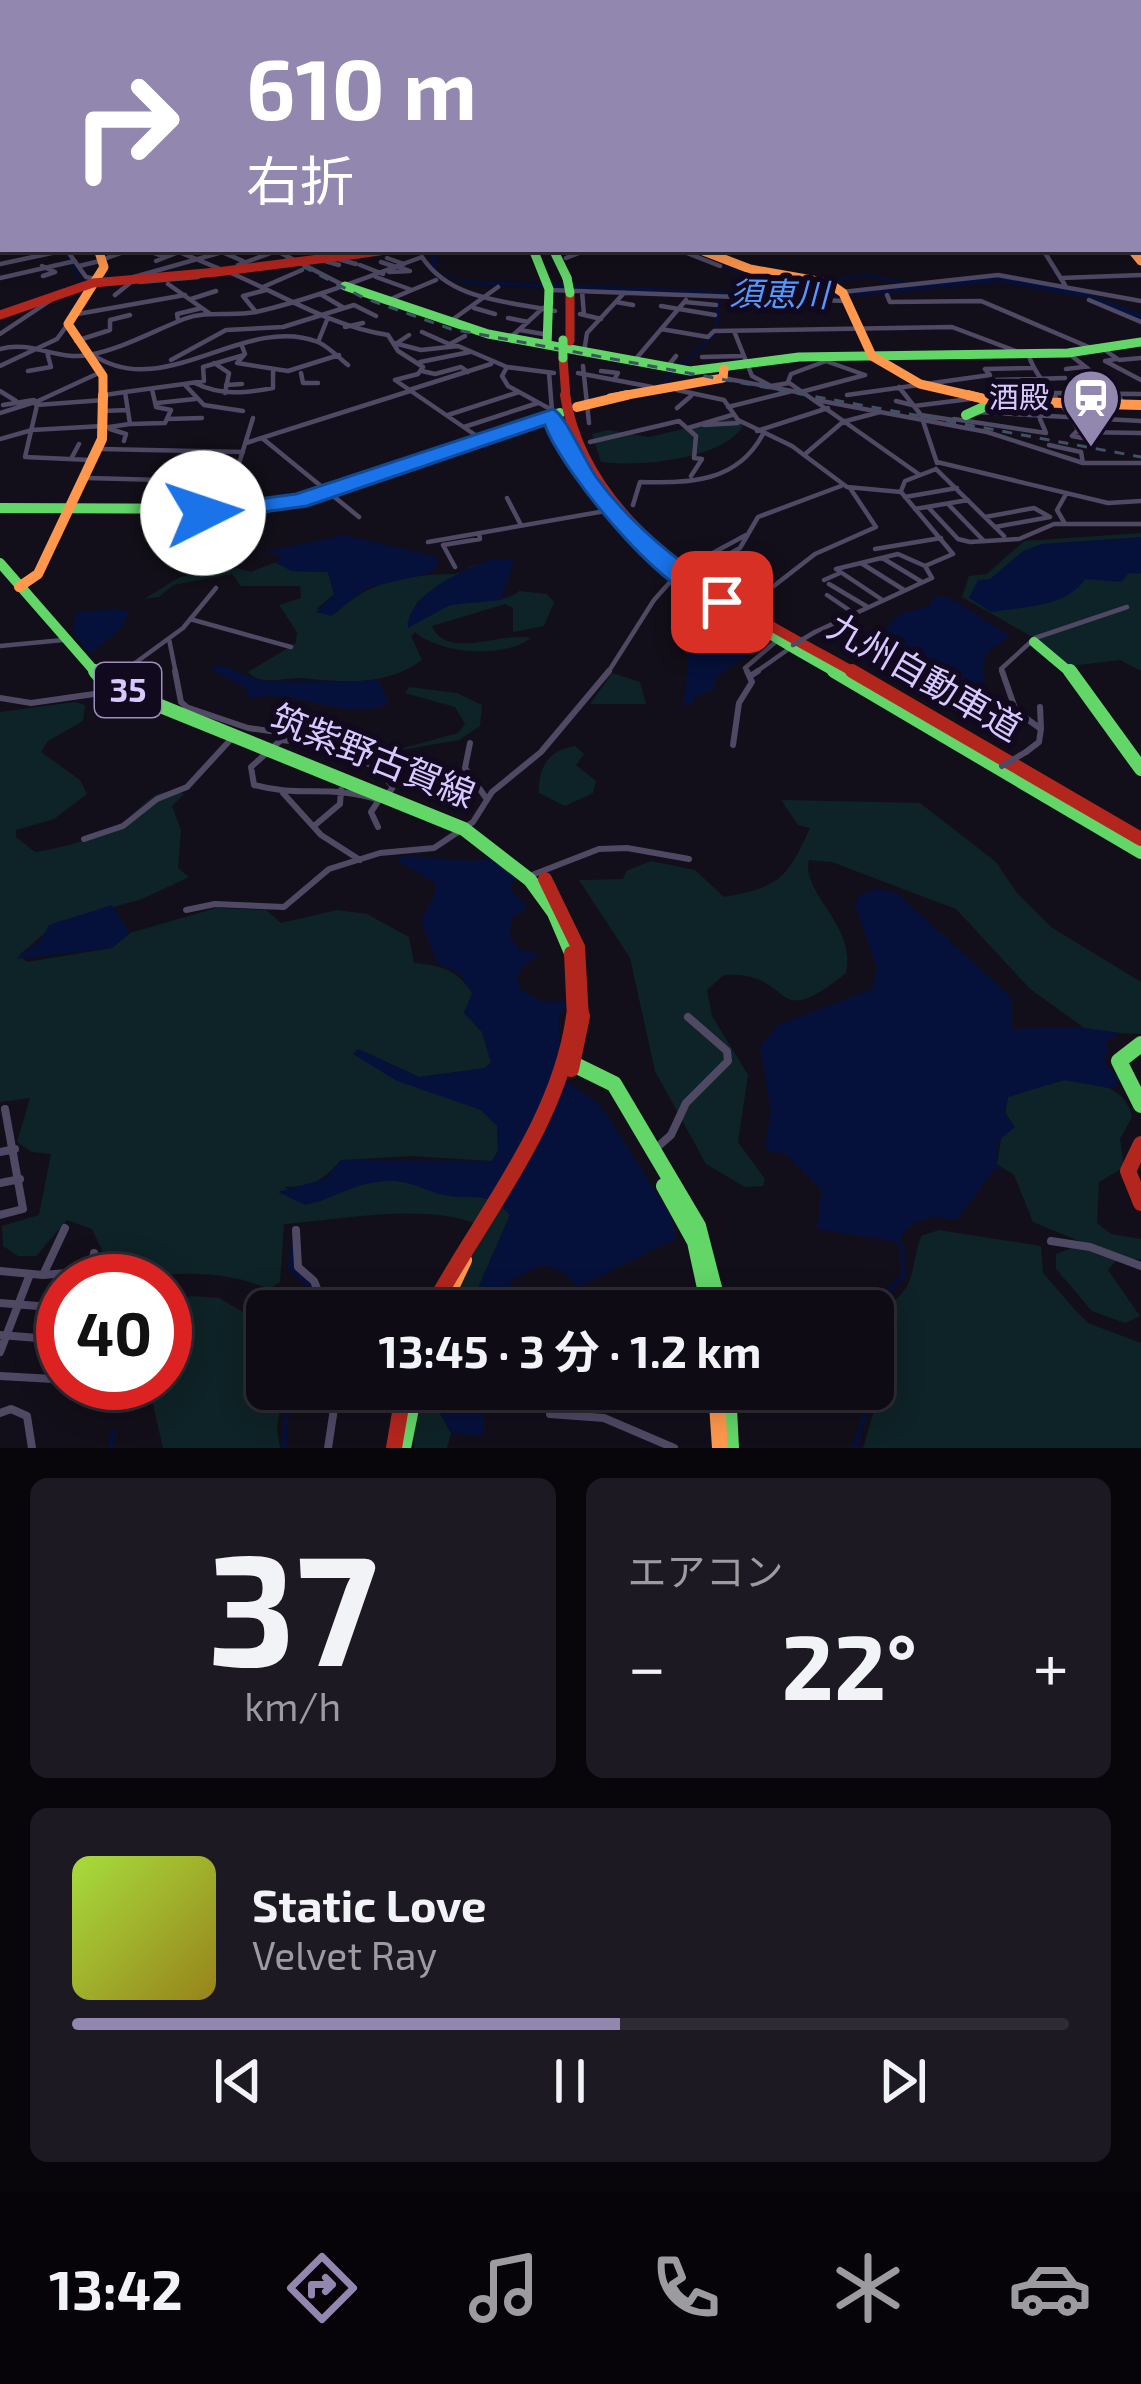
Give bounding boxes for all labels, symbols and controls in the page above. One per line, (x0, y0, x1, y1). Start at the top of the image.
text: 610 m (246, 36, 477, 137)
icon: right (48, 48, 204, 204)
text: 右折 (246, 147, 354, 212)
water label: 須恵川 (729, 272, 832, 314)
station icon: 酒殿 (1060, 367, 1122, 449)
place label: 酒殿 (989, 378, 1049, 414)
position arrow (140, 450, 266, 576)
pin (671, 551, 773, 653)
icon: arrive (689, 569, 755, 635)
street label: 九州自動車道 (821, 603, 1030, 748)
road number: 35 (95, 663, 161, 717)
street label: 筑紫野古賀線 (265, 694, 482, 815)
speed limit sign: 40 (36, 1254, 192, 1410)
text: 13:45 · 3 分 · 1.2 km (379, 1323, 761, 1377)
text: 37 (207, 1510, 378, 1697)
text: エアコン (628, 1547, 784, 1594)
text: 22° (782, 1610, 917, 1718)
text: − (628, 1625, 666, 1704)
text: + (1033, 1625, 1069, 1704)
text: km/h (244, 1682, 341, 1729)
text: Static Love (252, 1877, 487, 1931)
text: Velvet Ray (252, 1931, 437, 1978)
icon: previous (205, 2048, 271, 2114)
icon: pause (537, 2048, 603, 2114)
icon: next (870, 2048, 936, 2114)
icon: directions (280, 2246, 364, 2330)
icon: music (462, 2246, 546, 2330)
icon: phone (644, 2246, 728, 2330)
icon: climate (826, 2246, 910, 2330)
icon: car (1008, 2246, 1092, 2330)
text: 13:42 (49, 2256, 183, 2321)

